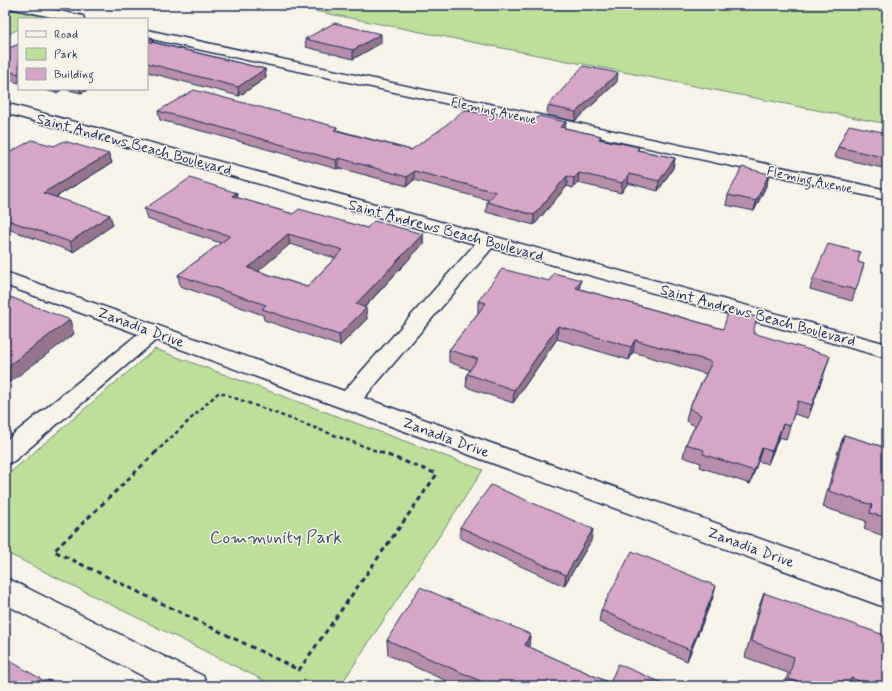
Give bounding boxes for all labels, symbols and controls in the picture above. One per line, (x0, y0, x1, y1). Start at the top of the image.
legend (18, 18, 148, 90)
text: Road (54, 27, 78, 43)
text: Park (54, 47, 78, 63)
text: Building (54, 67, 94, 84)
street label: Fleming Avenue (449, 94, 538, 131)
street label: Saint Andrews Beach Boulevard (34, 109, 234, 181)
street label: Fleming Avenue (765, 163, 854, 200)
street label: Saint Andrews Beach Boulevard (346, 195, 546, 267)
street label: Saint Andrews Beach Boulevard (658, 280, 858, 352)
street label: Zanadia Drive (94, 303, 187, 353)
street label: Zanadia Drive (399, 413, 492, 463)
street label: Zanadia Drive (704, 523, 797, 573)
park label: Community Park (210, 526, 342, 550)

